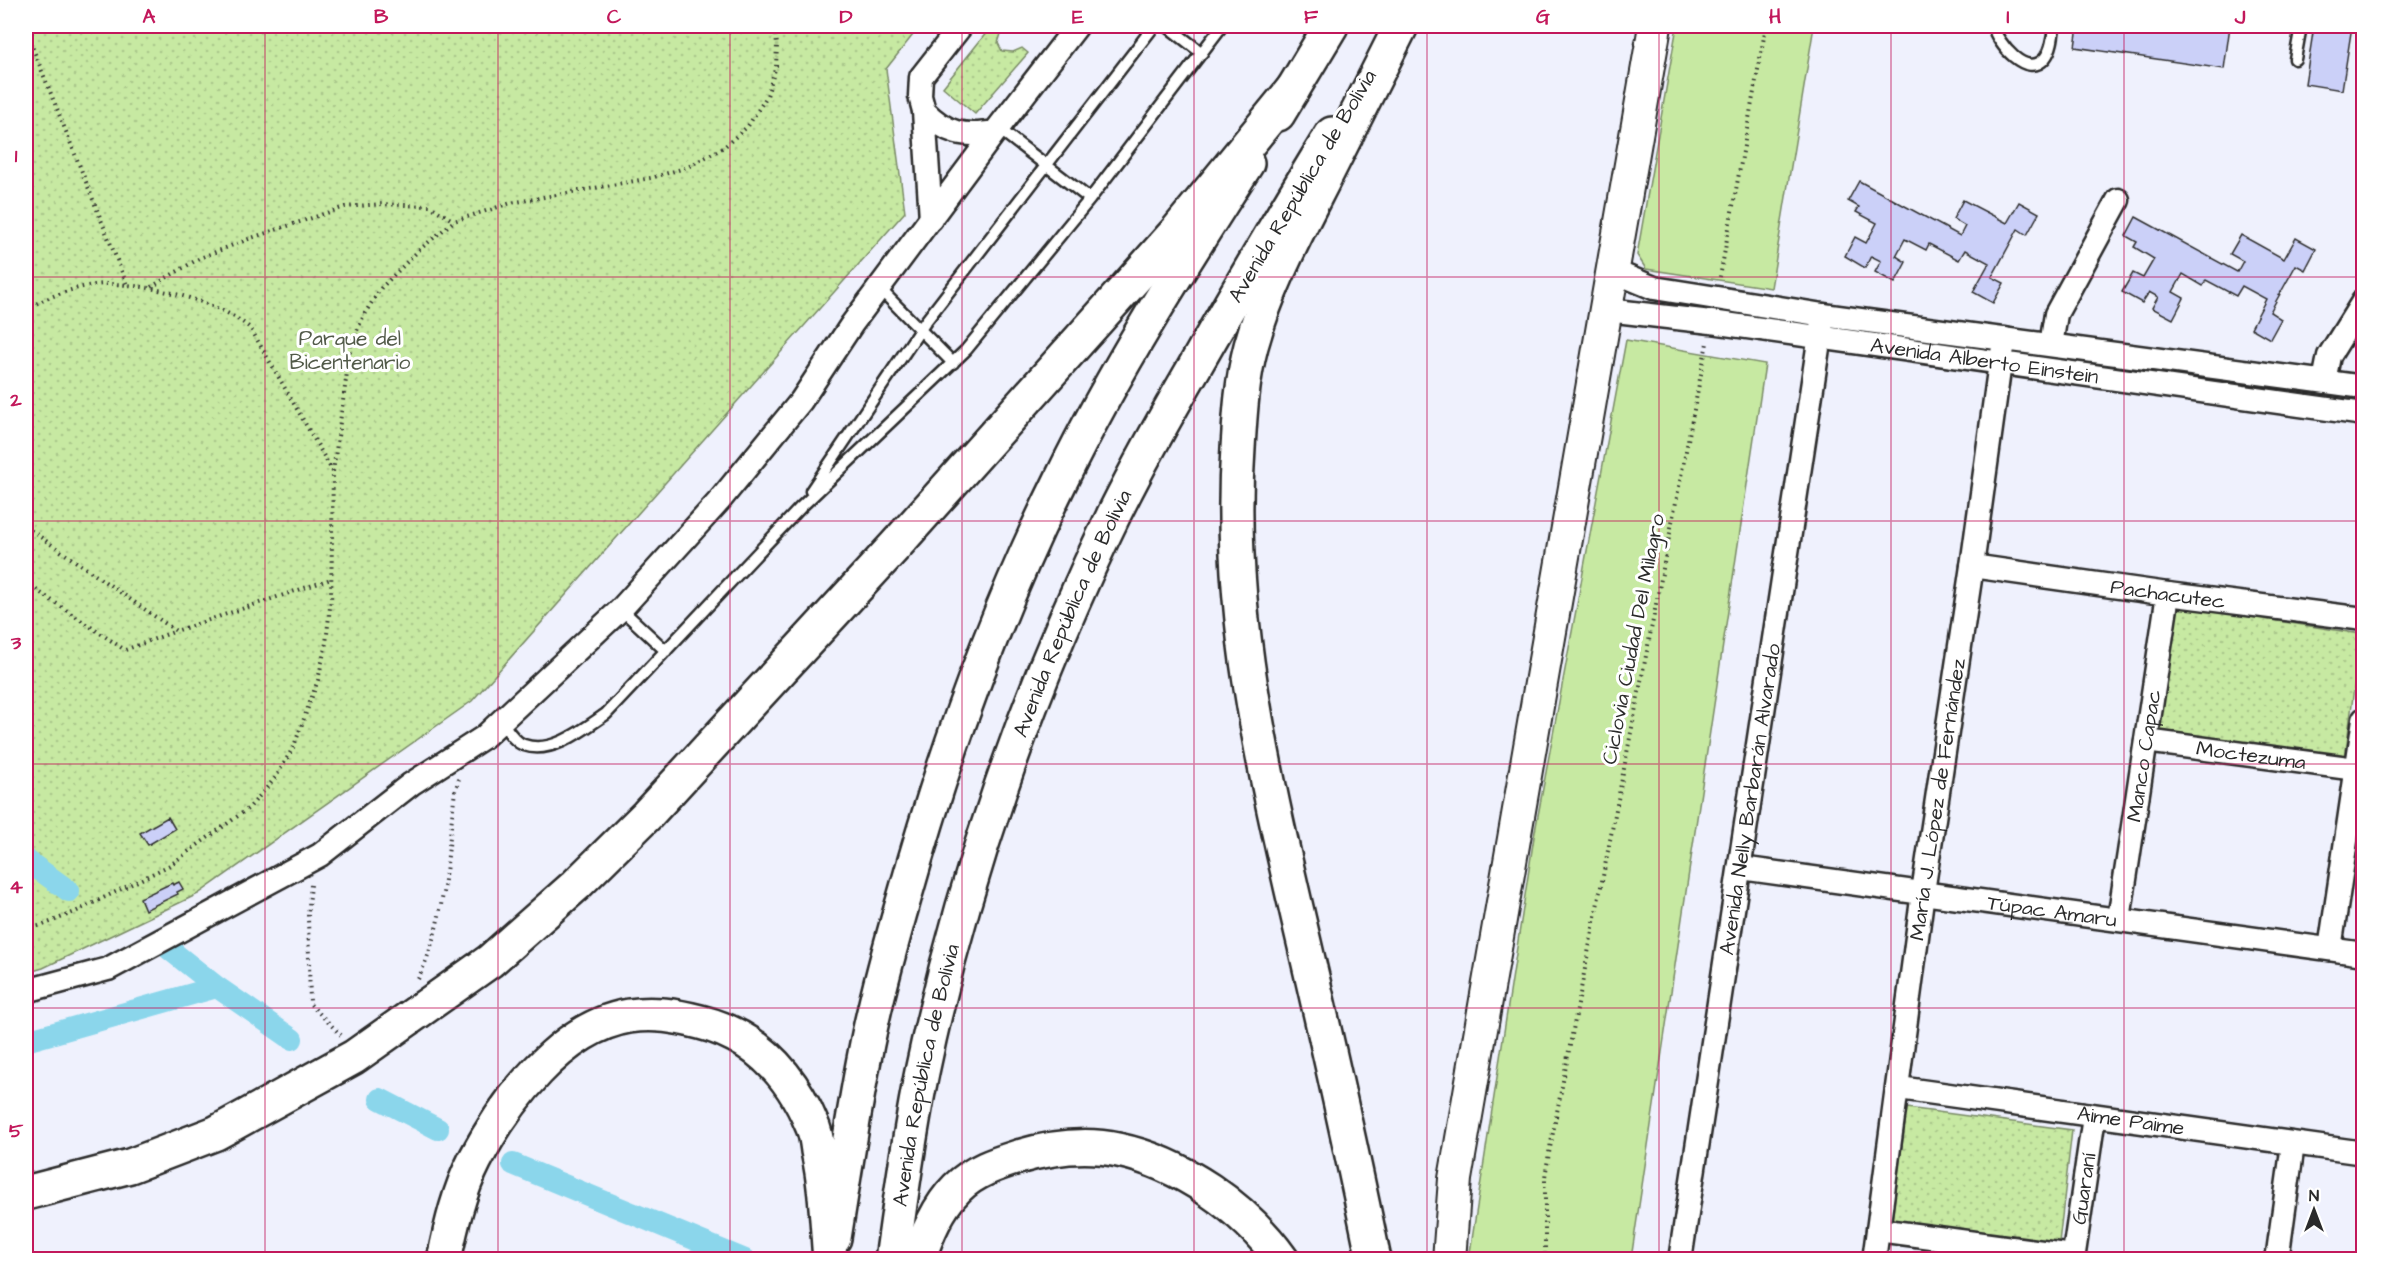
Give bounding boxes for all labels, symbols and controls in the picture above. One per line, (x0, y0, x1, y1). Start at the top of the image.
text: A (143, 3, 156, 31)
text: B (374, 3, 389, 31)
text: C (607, 3, 622, 31)
text: D (840, 3, 853, 31)
text: E (1072, 3, 1084, 31)
text: F (1304, 3, 1319, 31)
text: G (1536, 3, 1550, 31)
text: H (1769, 3, 1781, 31)
text: I (2006, 3, 2010, 31)
text: J (2234, 3, 2246, 31)
street label: Avenida República de Bolivia (1221, 64, 1385, 309)
text: 1 (15, 142, 18, 170)
park label: Parque del Bicentenario (290, 324, 411, 377)
street label: Avenida Alberto Einstein (1869, 331, 2100, 391)
text: 2 (9, 386, 22, 414)
street label: Avenida República de Bolivia (1006, 484, 1139, 741)
street label: Ciclovia Ciudad Del Milagro (1595, 511, 1674, 767)
street label: Pachacutec (2109, 572, 2227, 616)
text: 3 (10, 629, 22, 657)
street label: Avenida Nelly Barbarán Alvarado (1712, 641, 1788, 957)
street label: María J. López de Fernández (1903, 656, 1973, 942)
street label: Manco Capac (2120, 688, 2168, 824)
street label: Moctezuma (2194, 734, 2308, 777)
text: 4 (9, 873, 23, 901)
street label: Túpac Amaru (1985, 888, 2119, 935)
street label: Avenida República de Bolivia (886, 940, 967, 1208)
street label: Aime Paime (2075, 1099, 2186, 1143)
text: 5 (9, 1117, 24, 1145)
street label: Guaraní (2064, 1150, 2104, 1226)
north arrow (2284, 1180, 2344, 1240)
text: N (2309, 1185, 2319, 1207)

